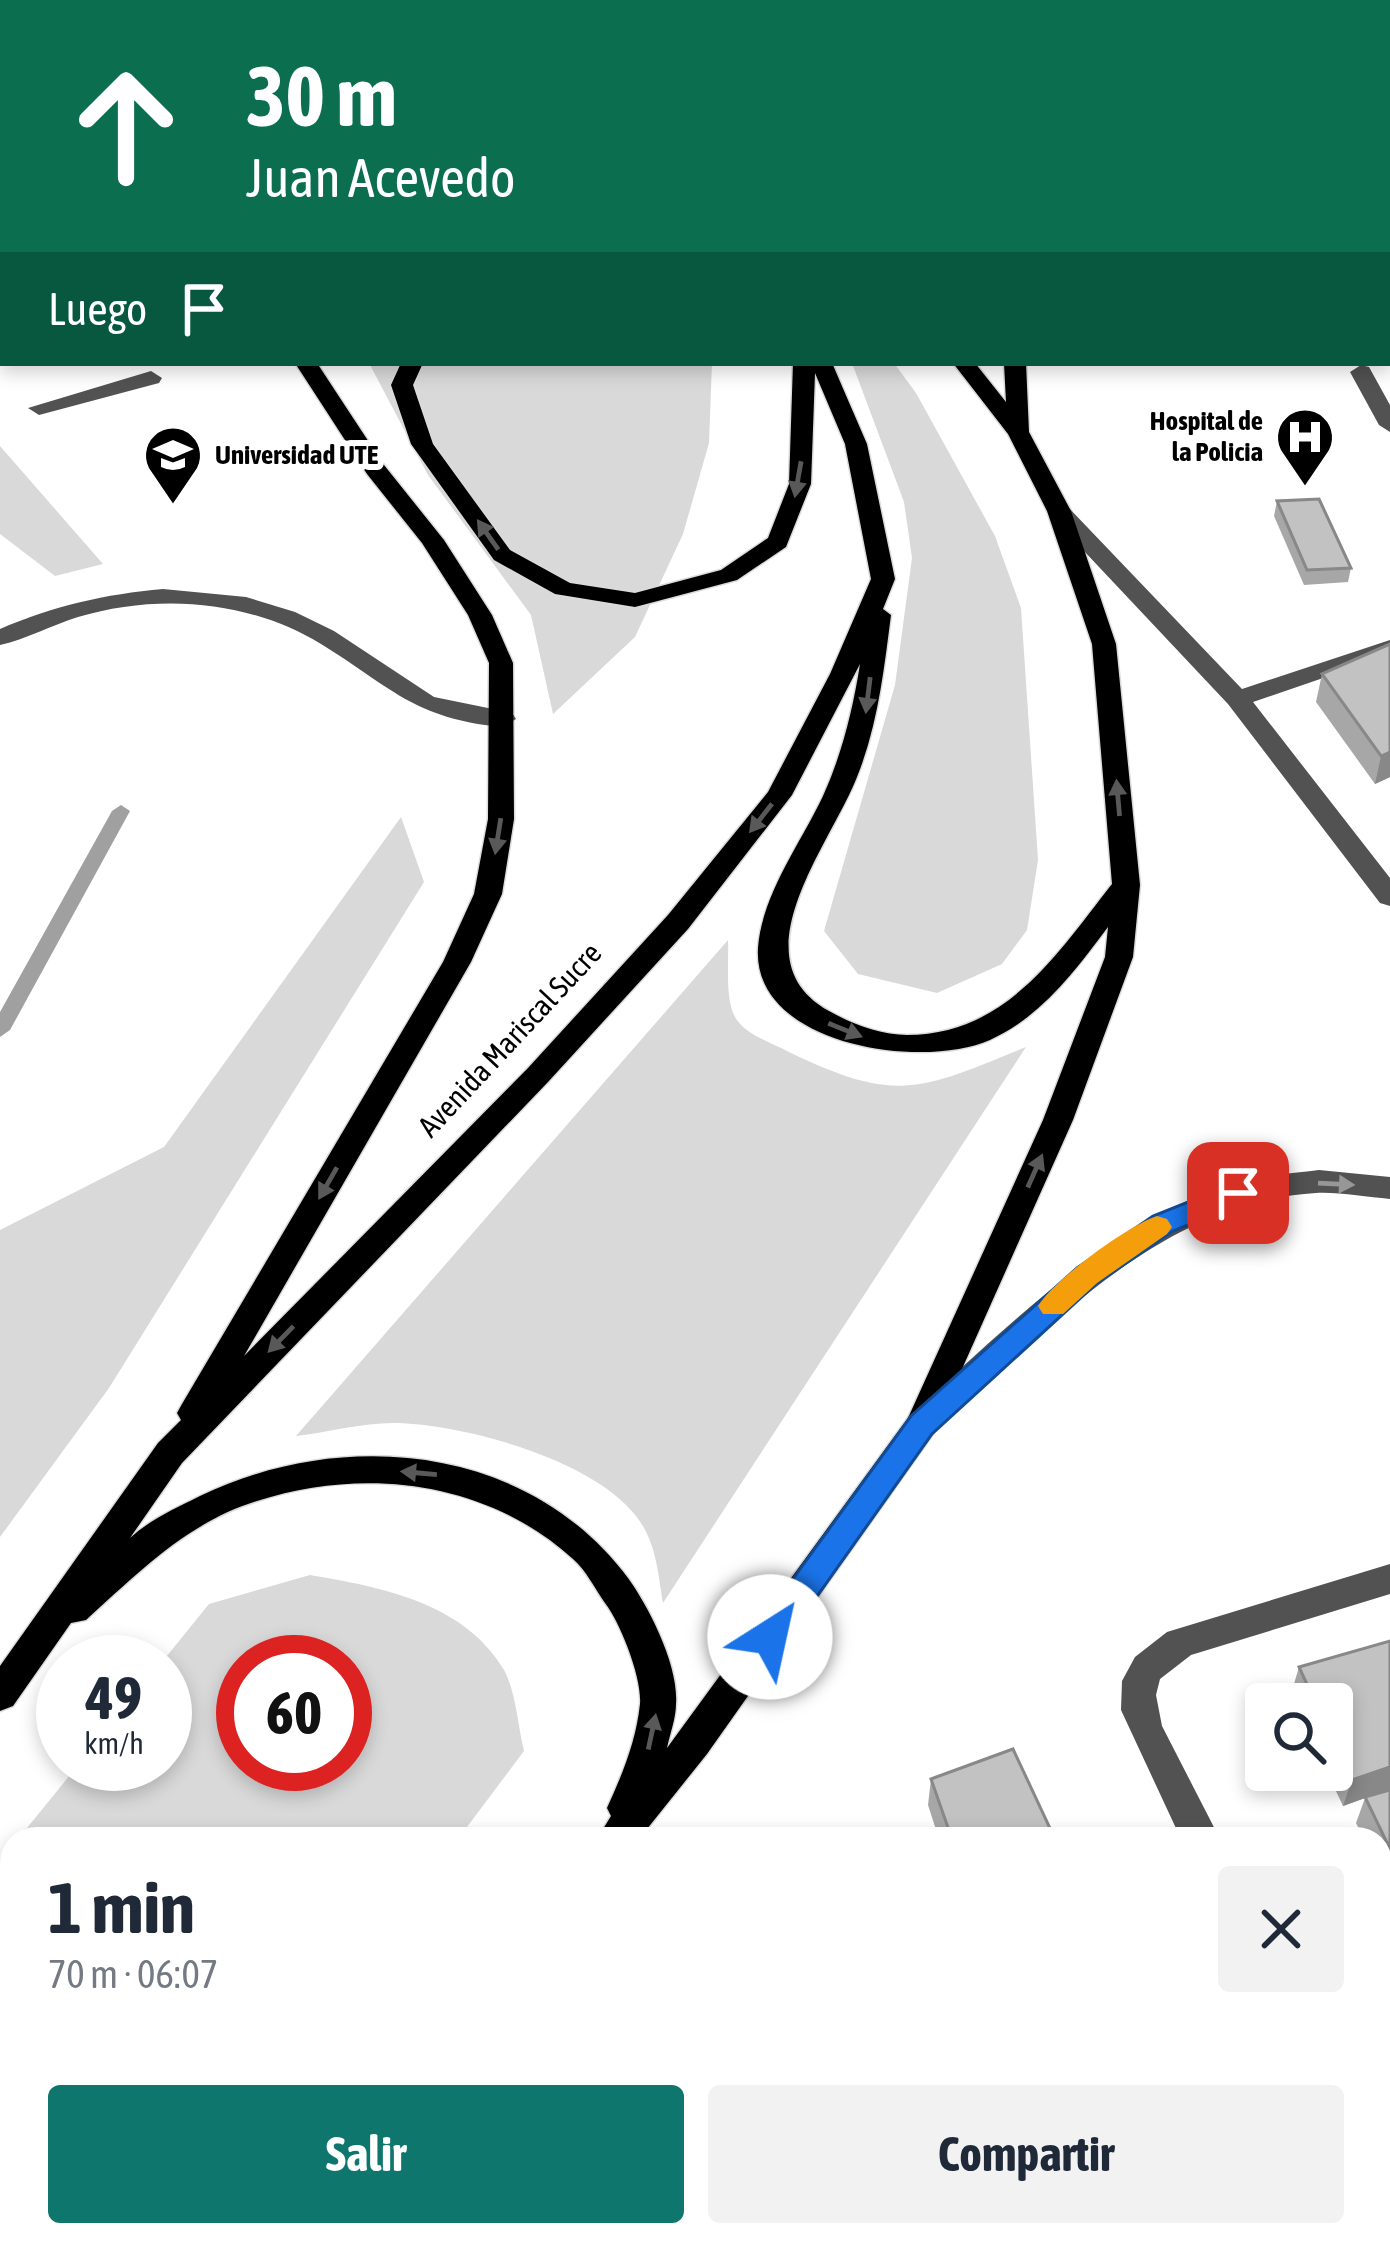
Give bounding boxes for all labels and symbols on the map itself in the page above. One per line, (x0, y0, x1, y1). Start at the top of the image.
place label: Hospital de la Policia (1150, 405, 1263, 467)
hospital icon: Hospital de la Policia (1274, 406, 1336, 488)
school or university icon: Universidad UTE (142, 424, 204, 506)
place label: Universidad UTE (215, 439, 379, 470)
one-way arrow (788, 461, 806, 499)
one-way arrow (477, 518, 500, 551)
one-way arrow (859, 677, 878, 714)
one-way arrow (1108, 779, 1127, 816)
one-way arrow (748, 803, 774, 834)
one-way arrow (488, 818, 507, 855)
street label: Avenida Mariscal Sucre (411, 935, 608, 1143)
one-way arrow (828, 1021, 864, 1040)
pin (1187, 1142, 1289, 1244)
one-way arrow (1025, 1153, 1045, 1188)
one-way arrow (318, 1167, 339, 1200)
one-way arrow (1318, 1174, 1356, 1193)
one-way arrow (267, 1324, 295, 1353)
one-way arrow (400, 1463, 437, 1482)
position arrow (707, 1574, 833, 1700)
speed limit sign: 60 (216, 1635, 372, 1791)
one-way arrow (644, 1713, 663, 1751)

